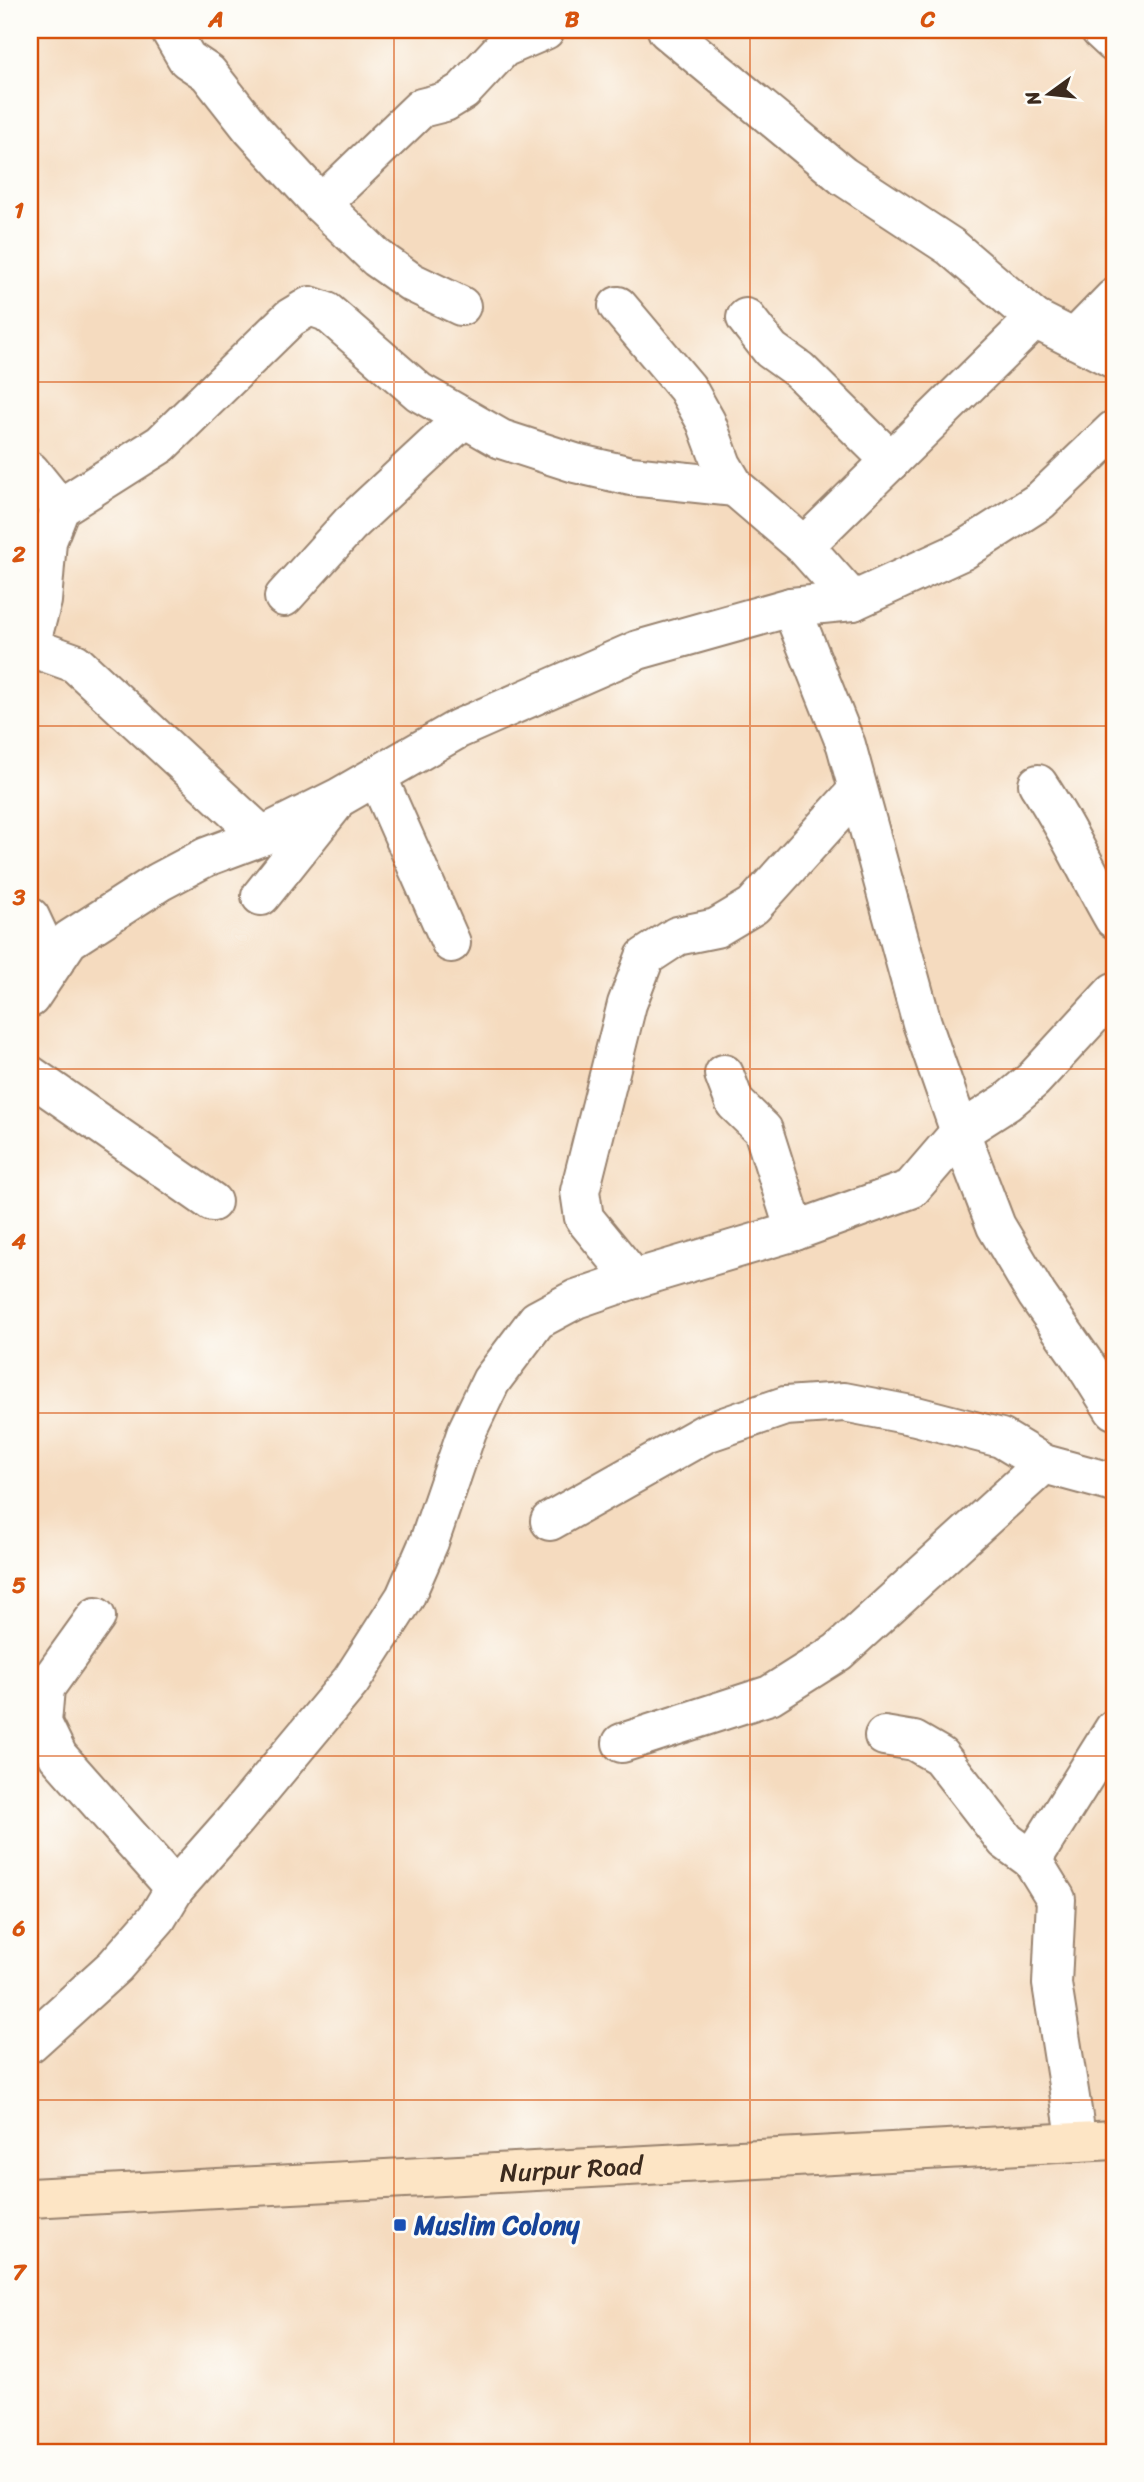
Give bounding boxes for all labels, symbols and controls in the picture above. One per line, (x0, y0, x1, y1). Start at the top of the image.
text: A (207, 0, 224, 40)
text: B (565, 0, 580, 40)
text: C (920, 0, 936, 40)
north arrow (1014, 60, 1084, 130)
text: N (1015, 87, 1051, 110)
text: 1 (14, 190, 24, 231)
text: 2 (11, 534, 26, 575)
text: 3 (12, 877, 26, 918)
text: 4 (11, 1221, 27, 1262)
text: 5 (12, 1565, 26, 1606)
text: 6 (11, 1908, 26, 1949)
street label: Nurpur Road (499, 2142, 646, 2196)
place label: Muslim Colony (413, 2202, 580, 2248)
marker: Muslim Colony (392, 2217, 408, 2233)
text: 7 (12, 2252, 27, 2293)

